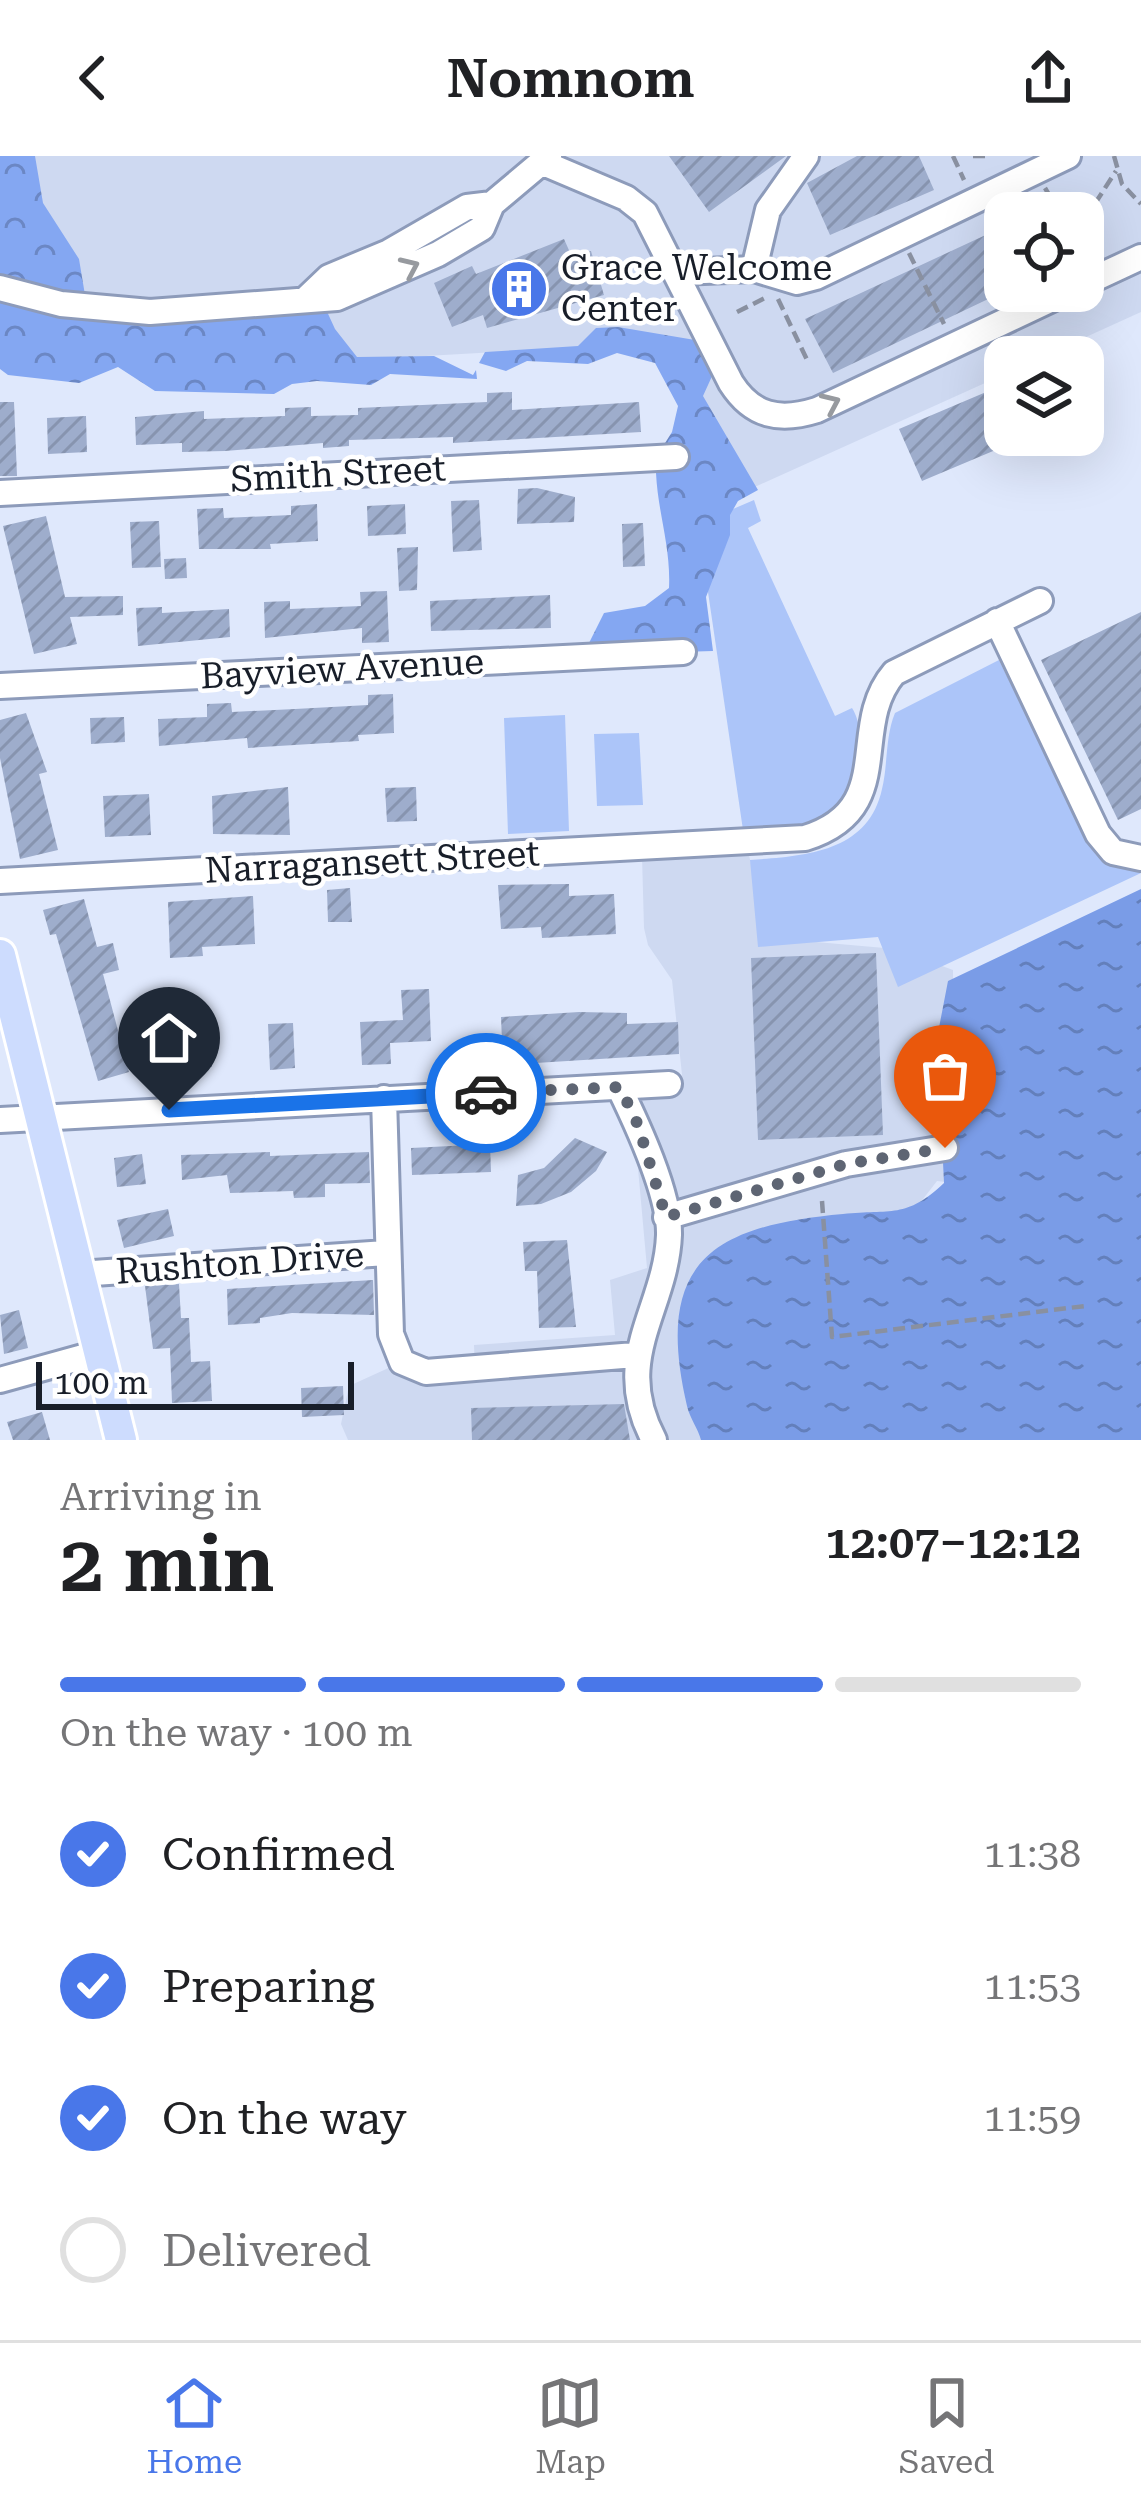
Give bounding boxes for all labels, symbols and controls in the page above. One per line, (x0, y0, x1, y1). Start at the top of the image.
icon: back (60, 45, 126, 111)
icon: share (1015, 45, 1081, 111)
text: Nomnom (446, 47, 695, 110)
map controls (984, 192, 1104, 456)
button: locate (984, 192, 1104, 312)
place label: Grace Welcome Center (561, 247, 832, 330)
one-way arrow (398, 258, 419, 282)
building icon: Grace Welcome Center (488, 258, 550, 320)
button: layers (984, 336, 1104, 456)
one-way arrow (818, 394, 840, 418)
street label: Smith Street (229, 447, 447, 501)
street label: Bayview Avenue (199, 641, 485, 697)
street label: Narragansett Street (203, 832, 541, 892)
pin (118, 987, 220, 1110)
icon: home (136, 1005, 202, 1071)
pin (894, 1025, 996, 1148)
courier (426, 1033, 546, 1153)
icon: bag (912, 1043, 978, 1109)
icon: car (453, 1060, 519, 1126)
street label: Rushton Drive (115, 1233, 365, 1293)
scale bar (36, 1356, 354, 1409)
text: 100 m (54, 1363, 148, 1402)
text: Arriving in (60, 1474, 262, 1520)
text: 12:07–12:12 (825, 1516, 1081, 1569)
text: 2 min (60, 1519, 275, 1610)
text: On the way · 100 m (60, 1710, 412, 1756)
icon: check (60, 1821, 126, 1887)
text: Confirmed (162, 1828, 395, 1881)
text: 11:38 (984, 1831, 1081, 1877)
icon: check (60, 1953, 126, 2019)
text: Preparing (162, 1960, 375, 2013)
text: 11:53 (984, 1963, 1081, 2009)
icon: check (60, 2085, 126, 2151)
text: On the way (162, 2092, 407, 2145)
text: 11:59 (984, 2095, 1081, 2141)
text: Delivered (162, 2224, 371, 2277)
tab: Home (147, 2370, 242, 2481)
tab: Map (535, 2370, 606, 2481)
tab: Saved (899, 2370, 994, 2481)

